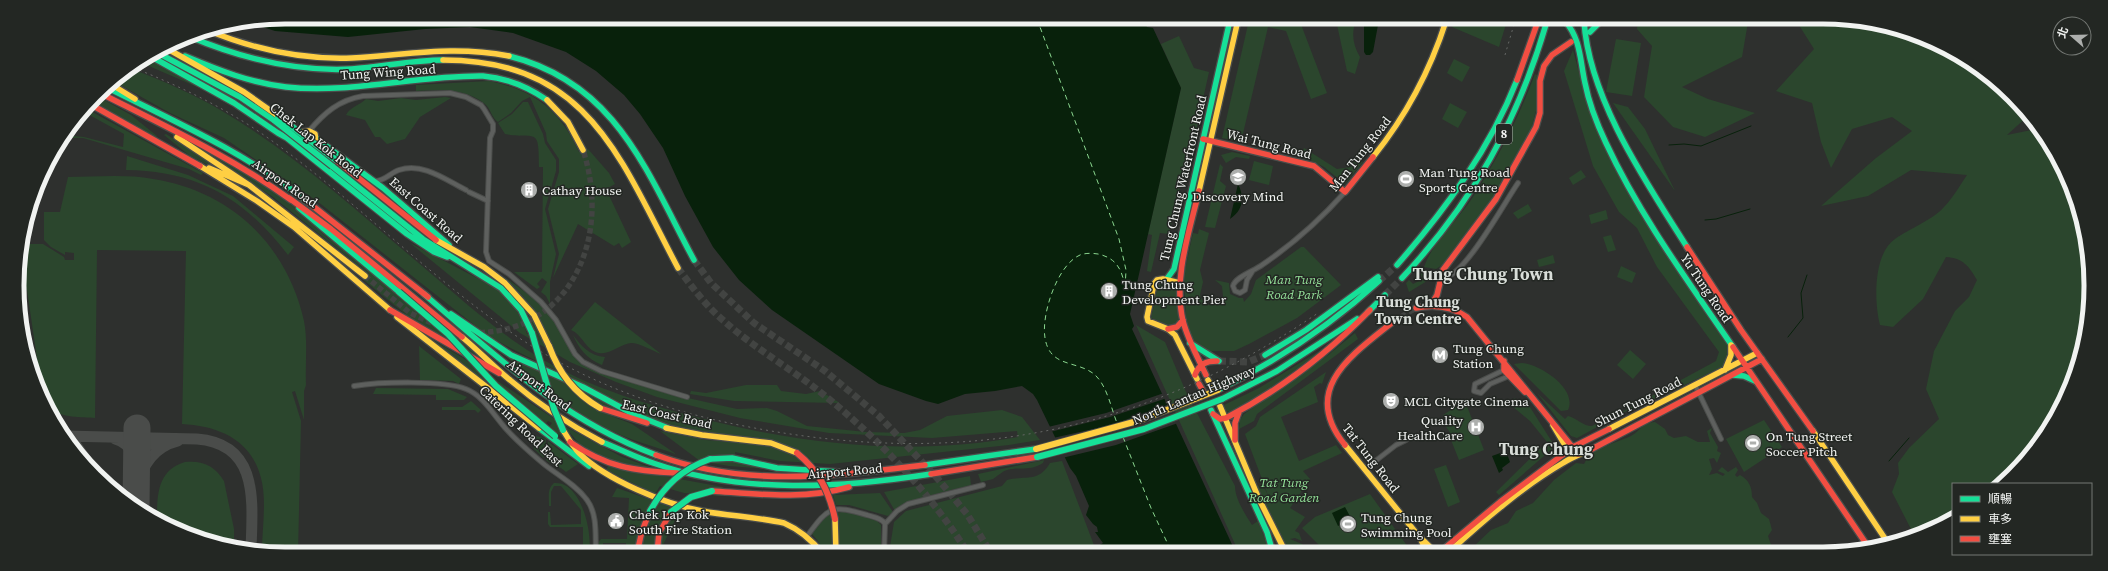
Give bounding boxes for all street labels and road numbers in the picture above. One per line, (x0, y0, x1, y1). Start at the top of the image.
street label: Tung Wing Road (340, 60, 437, 84)
street label: Tung Chung Waterfront Road (1156, 93, 1211, 263)
street label: Chek Lap Kok Road (266, 99, 366, 182)
street label: Man Tung Road (1325, 112, 1395, 195)
road number: 8 (1496, 124, 1512, 144)
street label: Wai Tung Road (1225, 125, 1314, 163)
street label: Airport Road (249, 155, 321, 211)
street label: East Coast Road (386, 174, 467, 247)
street label: Yu Tung Road (1677, 250, 1736, 326)
street label: Airport Road (504, 356, 575, 415)
street label: North Lantau Highway (1130, 361, 1258, 429)
street label: Shun Tung Road (1592, 373, 1685, 431)
street label: Catering Road East (476, 382, 567, 471)
street label: East Coast Road (620, 395, 714, 433)
street label: Tat Tung Road (1339, 420, 1404, 496)
street label: Airport Road (807, 459, 884, 483)

